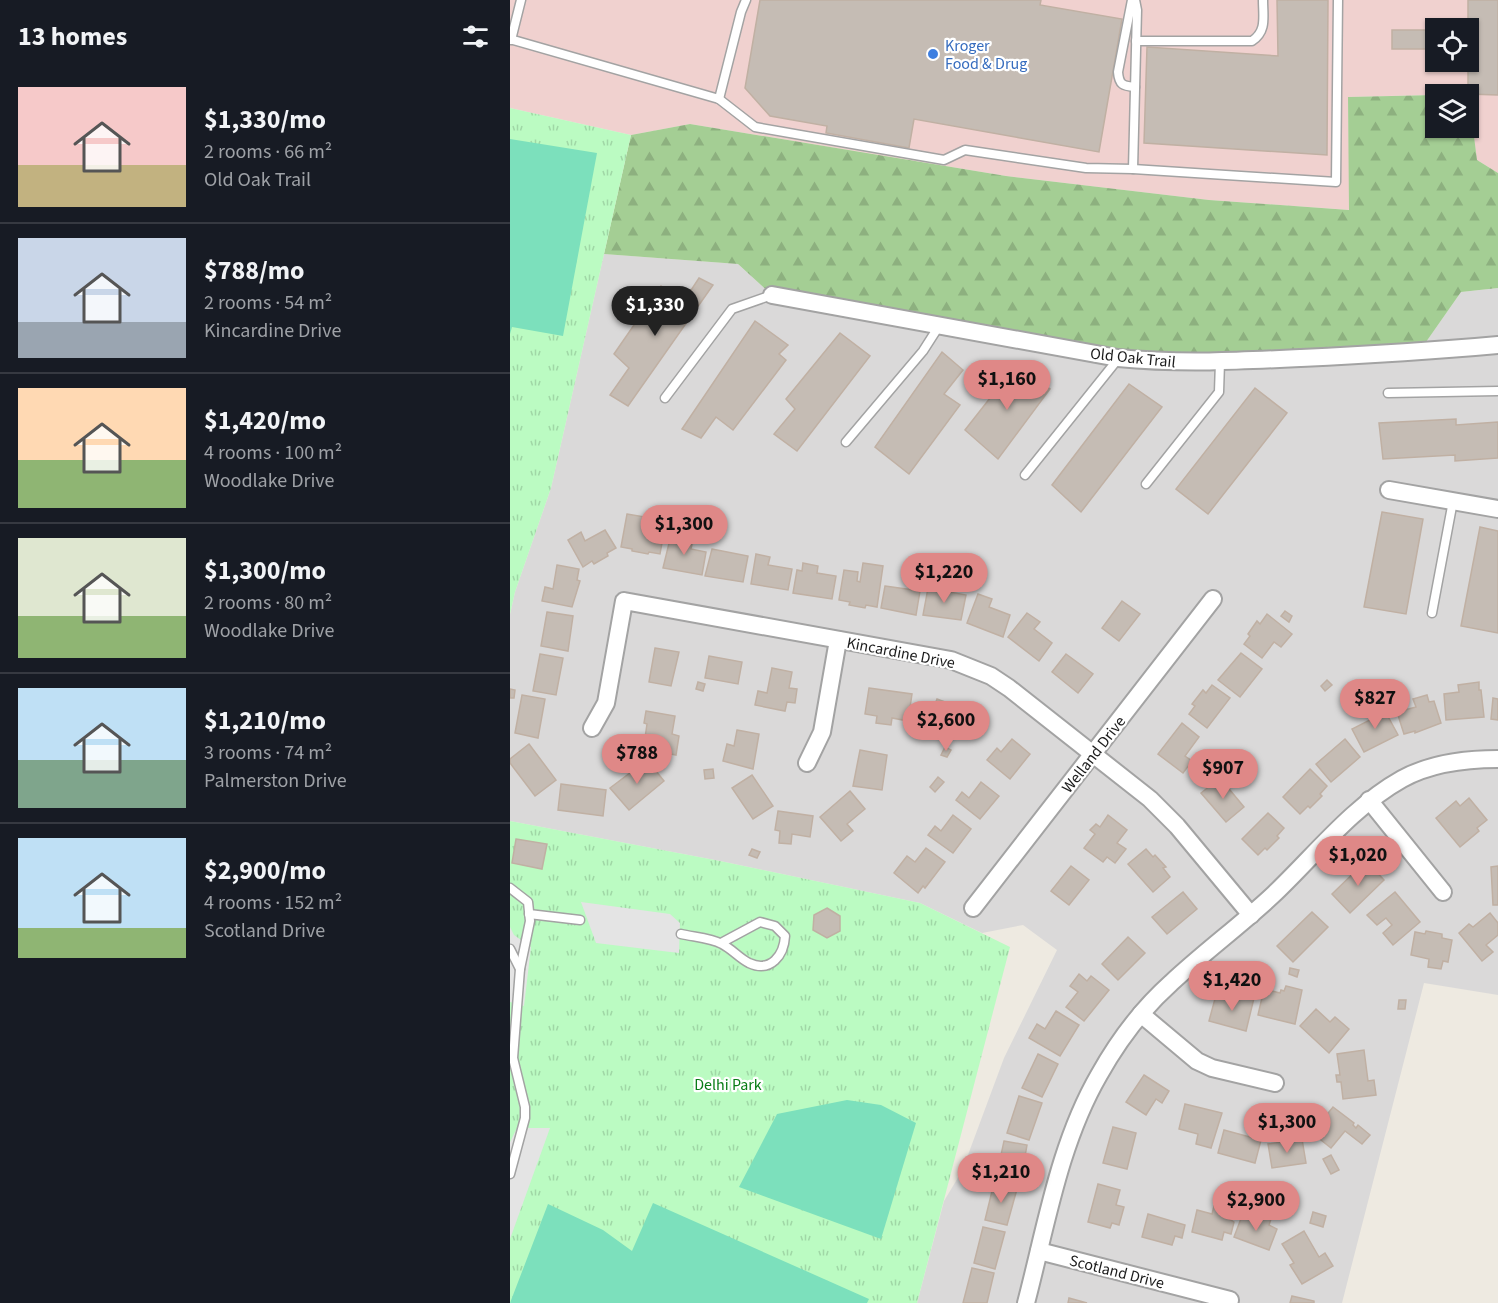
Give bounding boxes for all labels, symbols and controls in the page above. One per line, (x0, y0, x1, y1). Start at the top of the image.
text: 13 homes (18, 18, 127, 55)
map controls (1425, 18, 1479, 138)
button: locate (1425, 18, 1479, 72)
icon: filters (459, 20, 492, 53)
place label: Kroger Food & Drug (945, 35, 1027, 75)
marker: Kroger Food & Drug (926, 47, 940, 61)
button: layers (1425, 84, 1479, 138)
text: $1,330/mo (204, 101, 326, 138)
icon: home (66, 111, 138, 183)
text: 2 rooms · 66 m² (204, 138, 332, 166)
text: Old Oak Trail (204, 166, 311, 194)
text: $788/mo (204, 252, 304, 289)
icon: home (66, 262, 138, 334)
pin: $1,330 (606, 286, 704, 337)
text: 2 rooms · 54 m² (204, 289, 332, 317)
text: $1,330 (626, 291, 684, 319)
text: Kincardine Drive (204, 317, 341, 345)
street label: Old Oak Trail (1089, 343, 1177, 373)
pin: $1,160 (958, 360, 1056, 411)
text: $1,160 (978, 365, 1036, 393)
text: $1,420/mo (204, 402, 326, 439)
icon: home (66, 412, 138, 484)
text: 4 rooms · 100 m² (204, 439, 342, 467)
text: Woodlake Drive (204, 467, 335, 495)
pin: $1,300 (635, 505, 733, 556)
text: $1,300 (655, 510, 713, 538)
text: $1,300/mo (204, 552, 326, 589)
pin: $1,220 (895, 553, 993, 604)
text: $1,220 (915, 558, 973, 586)
icon: home (66, 562, 138, 634)
text: 2 rooms · 80 m² (204, 589, 332, 617)
text: Woodlake Drive (204, 617, 335, 645)
street label: Kincardine Drive (845, 632, 957, 674)
pin: $827 (1339, 679, 1411, 730)
text: $827 (1354, 684, 1396, 712)
pin: $2,600 (897, 701, 995, 752)
text: $1,210/mo (204, 702, 326, 739)
text: $2,600 (917, 706, 975, 734)
street label: Welland Drive (1057, 711, 1131, 798)
icon: home (66, 712, 138, 784)
pin: $788 (601, 734, 673, 785)
text: 3 rooms · 74 m² (204, 739, 332, 767)
text: $788 (616, 739, 658, 767)
pin: $907 (1187, 749, 1259, 800)
text: $907 (1202, 754, 1244, 782)
text: Palmerston Drive (204, 767, 347, 795)
pin: $1,020 (1309, 836, 1407, 887)
text: $1,020 (1329, 841, 1387, 869)
text: $2,900/mo (204, 852, 326, 889)
icon: home (66, 862, 138, 934)
text: 4 rooms · 152 m² (204, 889, 342, 917)
text: Scotland Drive (204, 917, 325, 945)
pin: $1,420 (1183, 961, 1281, 1012)
text: $1,420 (1203, 966, 1261, 994)
park label: Delhi Park (694, 1074, 762, 1096)
pin: $1,300 (1238, 1103, 1336, 1154)
text: $1,300 (1258, 1108, 1316, 1136)
pin: $1,210 (952, 1153, 1050, 1204)
text: $1,210 (972, 1158, 1030, 1186)
pin: $2,900 (1207, 1181, 1305, 1232)
text: $2,900 (1227, 1186, 1285, 1214)
street label: Scotland Drive (1067, 1250, 1167, 1294)

